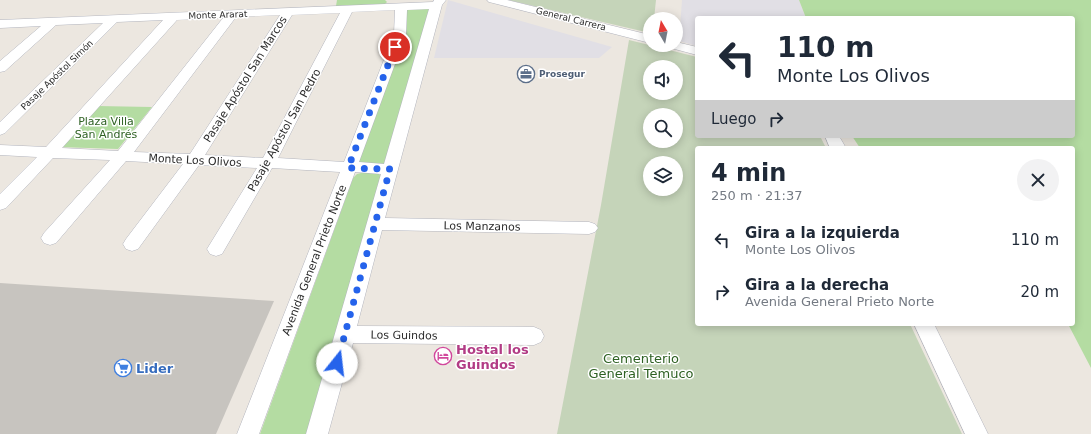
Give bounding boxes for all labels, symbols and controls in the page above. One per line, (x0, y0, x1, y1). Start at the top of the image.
street label: General Carrera (535, 5, 607, 33)
street label: Monte Ararat (188, 9, 248, 21)
north arrow (643, 12, 683, 52)
map controls (643, 12, 683, 196)
street label: Pasaje Apóstol San Marcos (201, 13, 290, 145)
pin (378, 30, 412, 64)
text: 110 m (777, 31, 874, 64)
icon: left (711, 32, 763, 84)
icon: arrive (384, 36, 406, 58)
street label: Pasaje Apóstol Simón (19, 38, 95, 112)
button: sound (643, 60, 683, 100)
office icon: Prosegur (516, 64, 536, 84)
text: Monte Los Olivos (777, 65, 930, 86)
street label: Pasaje Apóstol San Pedro (245, 66, 324, 194)
place label: Prosegur (539, 69, 586, 79)
button: search (643, 108, 683, 148)
icon: right (765, 108, 787, 130)
text: Luego (711, 110, 757, 128)
park label: Plaza Villa San Andrés (75, 115, 137, 141)
street label: Monte Los Olivos (148, 152, 242, 169)
button: layers (643, 156, 683, 196)
text: 4 min (711, 159, 786, 187)
button: close (1017, 159, 1059, 201)
street label: Avenida General Prieto Norte (280, 183, 349, 337)
text: 250 m · 21:37 (711, 188, 802, 203)
street label: Los Manzanos (443, 219, 521, 234)
text: Gira a la izquierda (745, 224, 900, 242)
icon: left (711, 229, 733, 251)
text: 110 m (1011, 231, 1059, 249)
text: Monte Los Olivos (745, 242, 855, 257)
text: Gira a la derecha (745, 276, 889, 294)
icon: right (711, 281, 733, 303)
text: 20 m (1021, 283, 1059, 301)
text: Avenida General Prieto Norte (745, 294, 934, 309)
street label: Los Guindos (370, 328, 438, 343)
position arrow (316, 342, 358, 384)
place label: Hostal los Guindos (456, 342, 529, 372)
hotel icon: Hostal los Guindos (433, 346, 453, 366)
park label: Cementerio General Temuco (588, 351, 694, 381)
supermarket icon: Lider (113, 358, 133, 378)
place label: Lider (136, 361, 174, 376)

